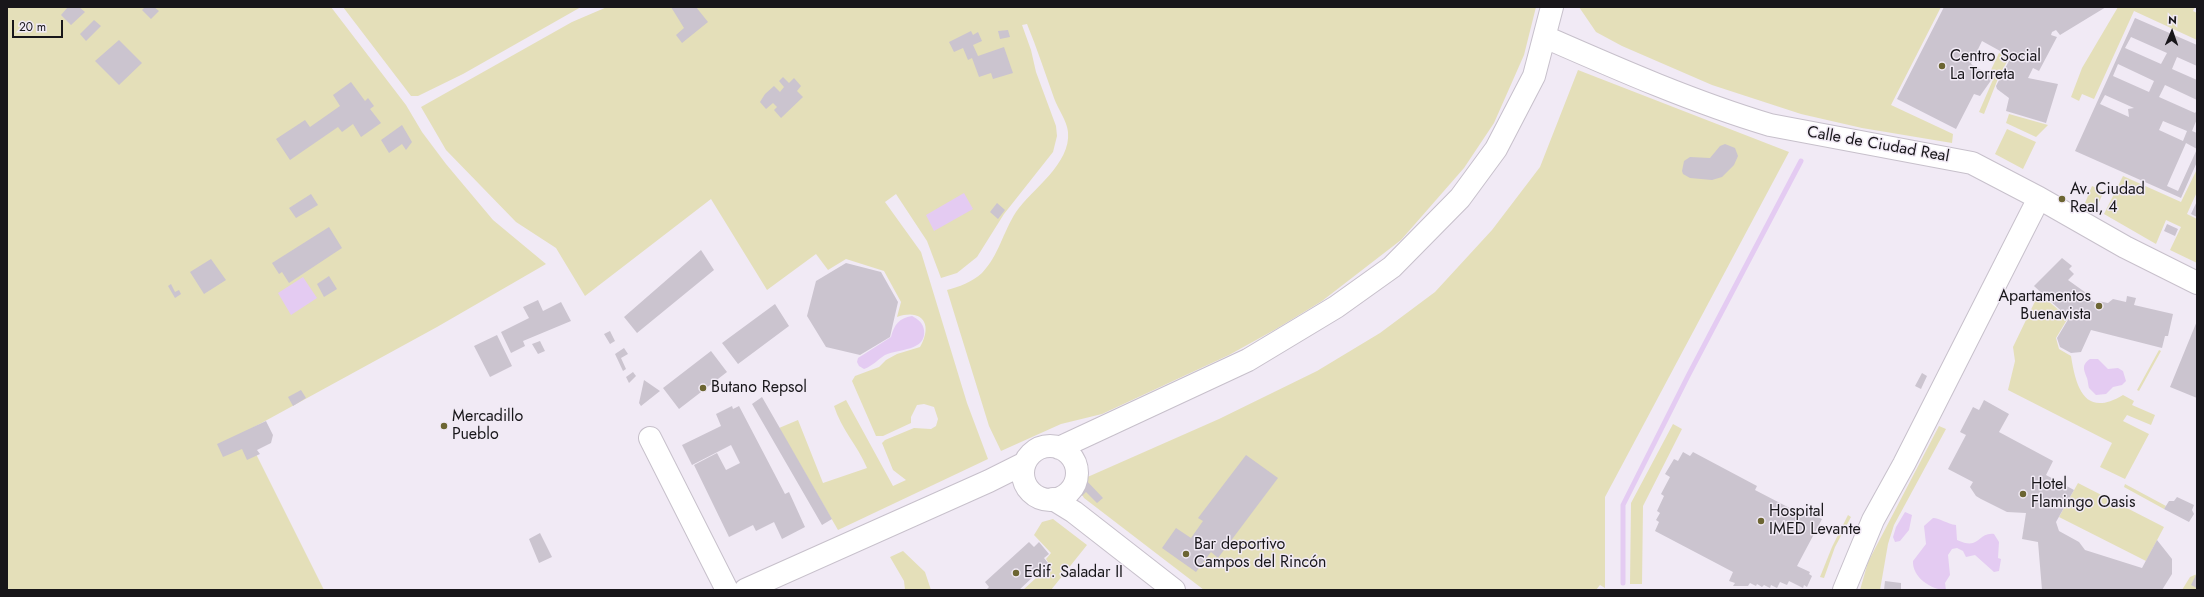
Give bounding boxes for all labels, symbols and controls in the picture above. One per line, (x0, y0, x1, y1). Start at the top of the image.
scale bar (14, 12, 65, 38)
north arrow (2152, 12, 2192, 52)
text: N (2168, 12, 2177, 28)
text: 20 m (19, 18, 46, 36)
place label: Centro Social La Torreta (1950, 47, 2041, 85)
marker: Centro Social La Torreta (1937, 61, 1947, 71)
street label: Calle de Ciudad Real (1805, 123, 1951, 167)
place label: Av. Ciudad Real, 4 (2070, 180, 2145, 218)
marker: Av. Ciudad Real, 4 (2057, 194, 2067, 204)
place label: Apartamentos Buenavista (1998, 287, 2091, 325)
marker: Apartamentos Buenavista (2094, 301, 2104, 311)
place label: Butano Repsol (711, 378, 807, 398)
marker: Butano Repsol (698, 383, 708, 393)
place label: Mercadillo Pueblo (452, 407, 523, 445)
marker: Mercadillo Pueblo (439, 421, 449, 431)
place label: Hotel Flamingo Oasis (2031, 475, 2135, 513)
marker: Hotel Flamingo Oasis (2018, 489, 2028, 499)
place label: Hospital IMED Levante (1769, 502, 1861, 540)
marker: Hospital IMED Levante (1756, 516, 1766, 526)
place label: Bar deportivo Campos del Rincón (1194, 535, 1326, 573)
marker: Bar deportivo Campos del Rincón (1181, 549, 1191, 559)
place label: Edif. Saladar II (1024, 563, 1123, 583)
marker: Edif. Saladar II (1011, 568, 1021, 578)

